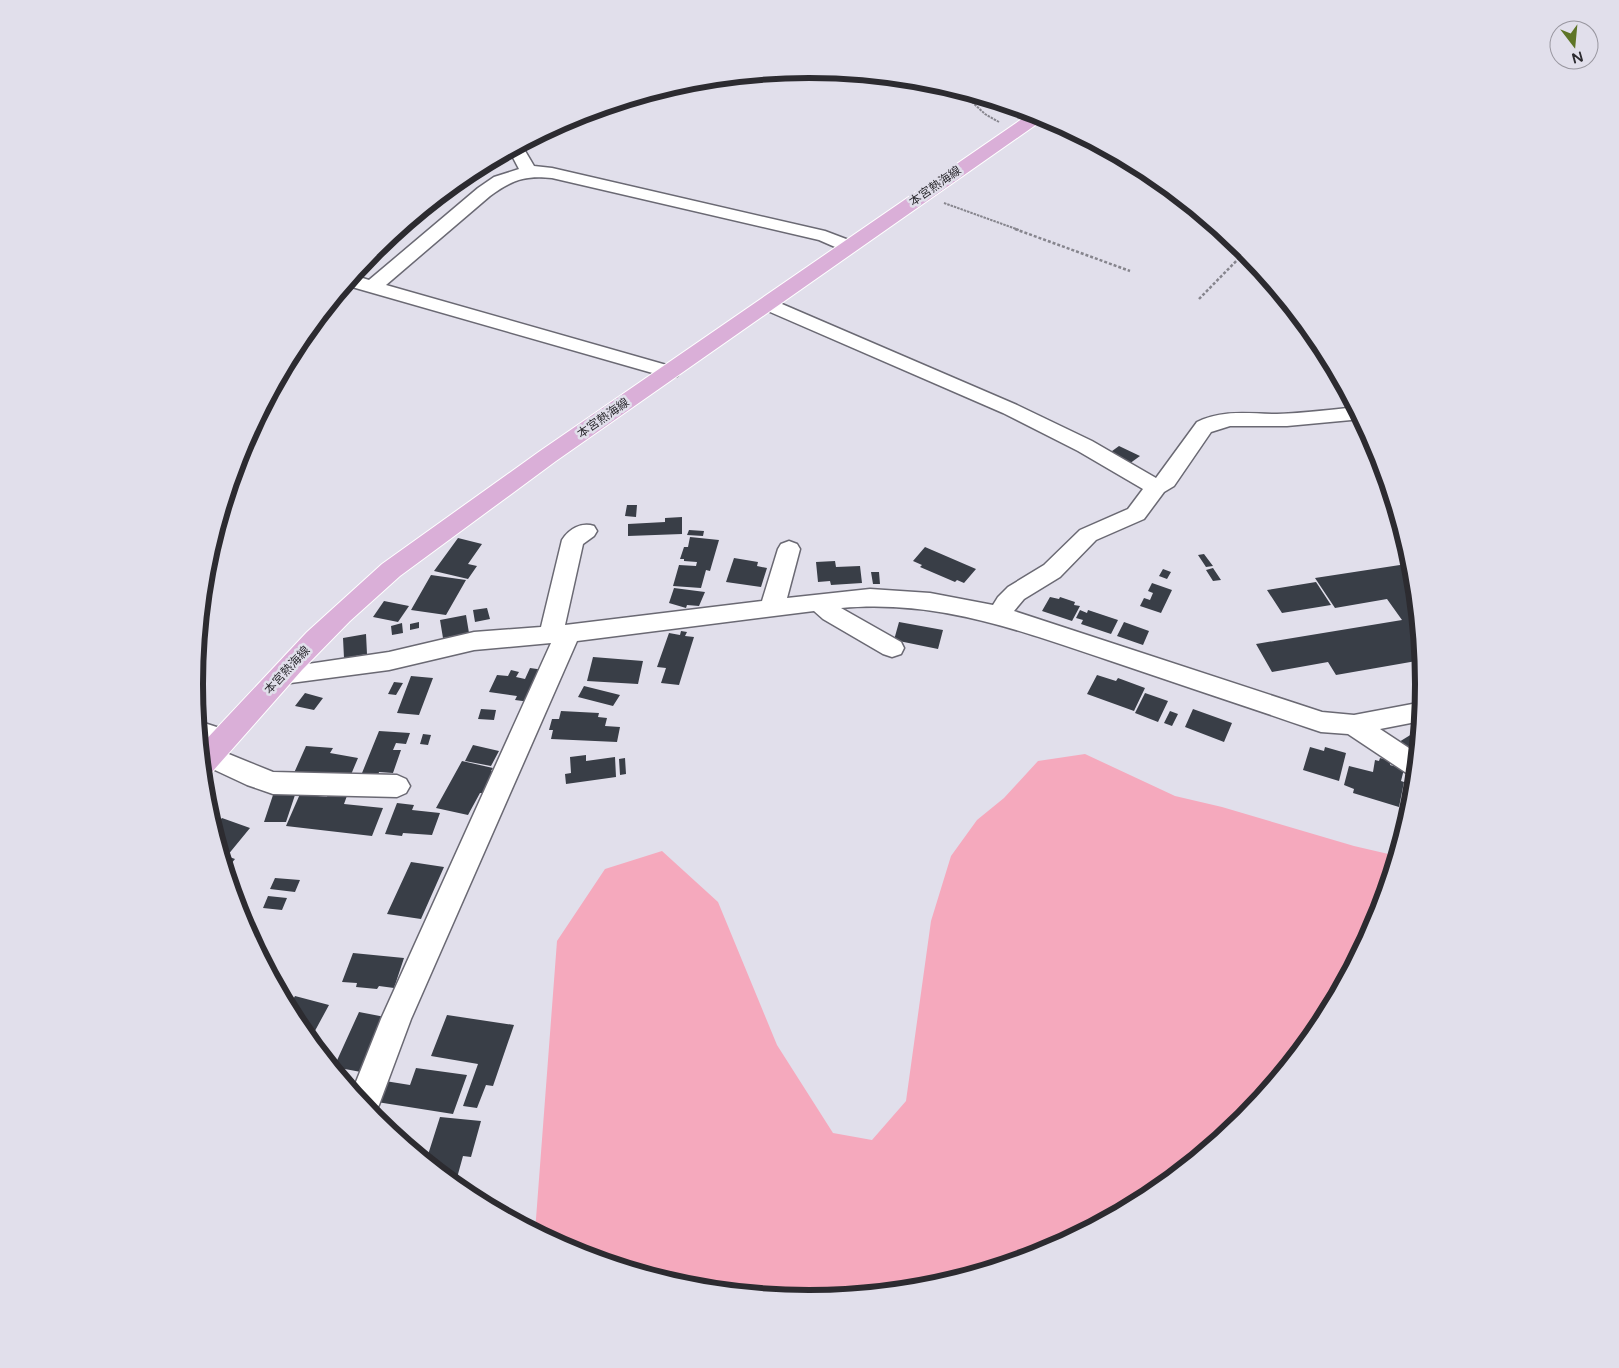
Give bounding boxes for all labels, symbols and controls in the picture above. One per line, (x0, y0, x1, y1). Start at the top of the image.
north arrow (1549, 20, 1599, 70)
text: N (1570, 47, 1585, 67)
street label: 本宮熱海線 (906, 163, 964, 209)
street label: 本宮熱海線 (574, 395, 632, 441)
street label: 本宮熱海線 (261, 643, 313, 697)

